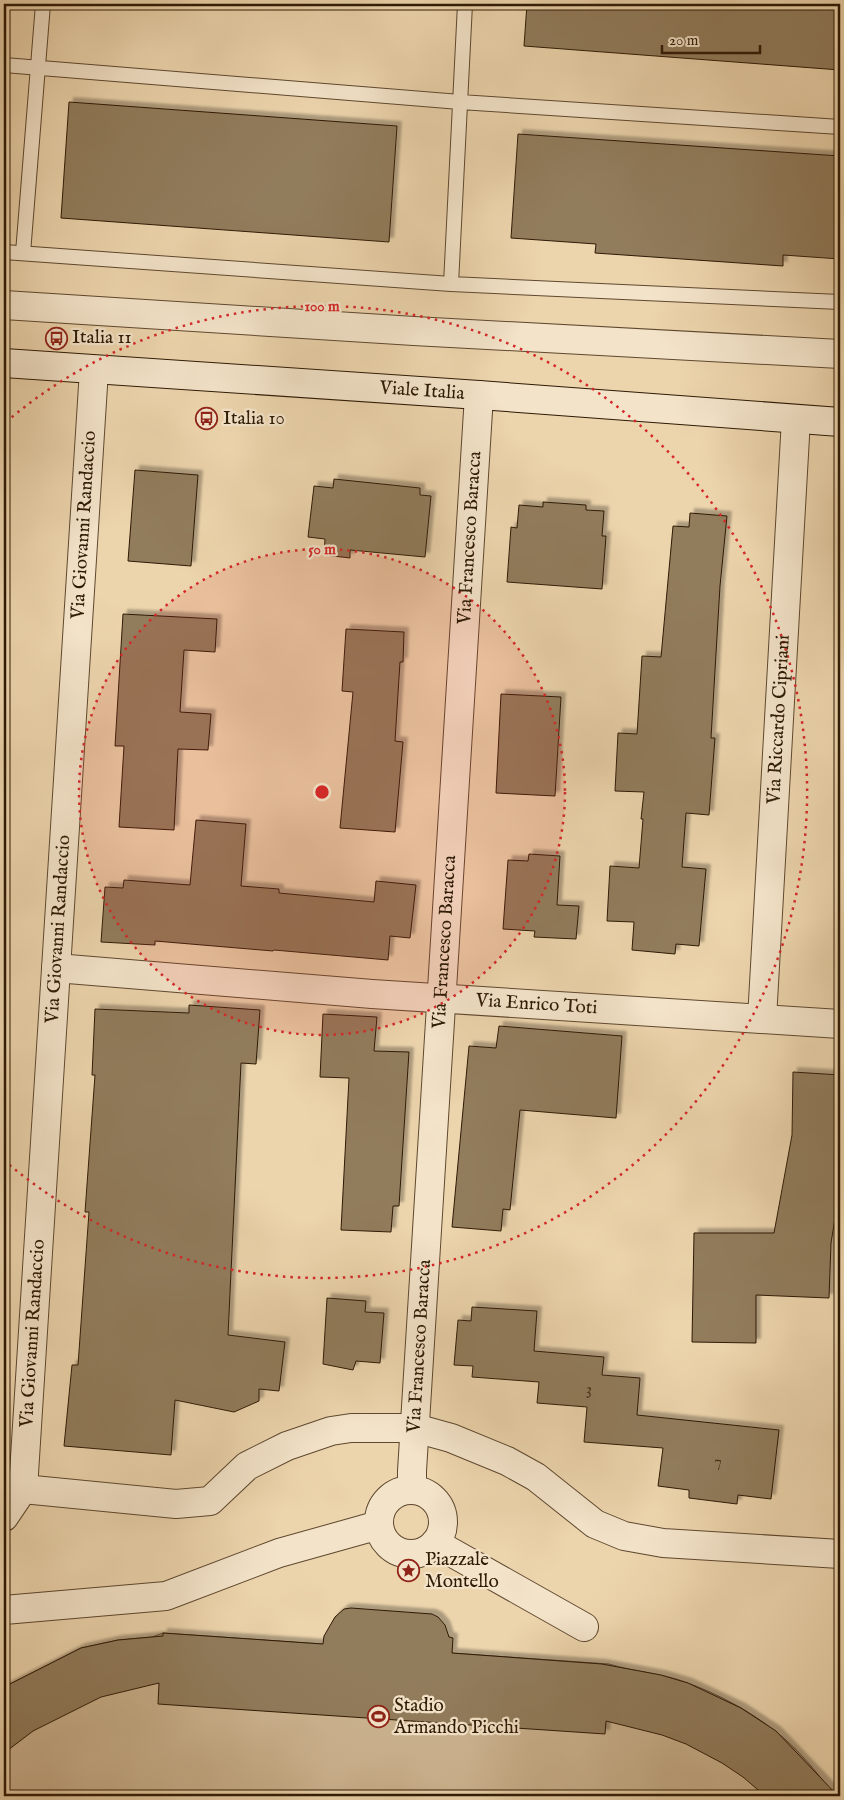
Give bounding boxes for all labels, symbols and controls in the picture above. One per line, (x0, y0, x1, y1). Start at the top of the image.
scale bar (662, 22, 759, 54)
text: 20 m (669, 31, 699, 50)
text: 100 m (304, 297, 340, 316)
bus stop icon: Italia 11 (44, 326, 68, 350)
place label: Italia 11 (72, 326, 132, 350)
street label: Viale Italia (378, 376, 466, 406)
bus stop icon: Italia 10 (195, 407, 219, 431)
place label: Italia 10 (223, 407, 285, 431)
street label: Via Giovanni Randaccio (66, 430, 102, 621)
street label: Via Francesco Baracca (453, 450, 488, 626)
text: 50 m (308, 540, 336, 559)
street label: Via Riccardo Cipriani (762, 634, 796, 806)
centre of rings (313, 783, 331, 801)
street label: Via Giovanni Randaccio (41, 834, 76, 1025)
street label: Via Francesco Baracca (428, 854, 462, 1030)
street label: Via Enrico Toti (474, 989, 598, 1020)
street label: Via Giovanni Randaccio (15, 1238, 51, 1429)
street label: Via Francesco Baracca (402, 1258, 437, 1435)
house number: 3 (586, 1380, 592, 1400)
house number: 7 (714, 1452, 722, 1472)
place label: Piazzale Montello (425, 1548, 499, 1594)
place icon: Piazzale Montello (397, 1559, 421, 1583)
place label: Stadio Armando Picchi (393, 1694, 519, 1740)
sports icon: Stadio Armando Picchi (366, 1705, 390, 1729)

